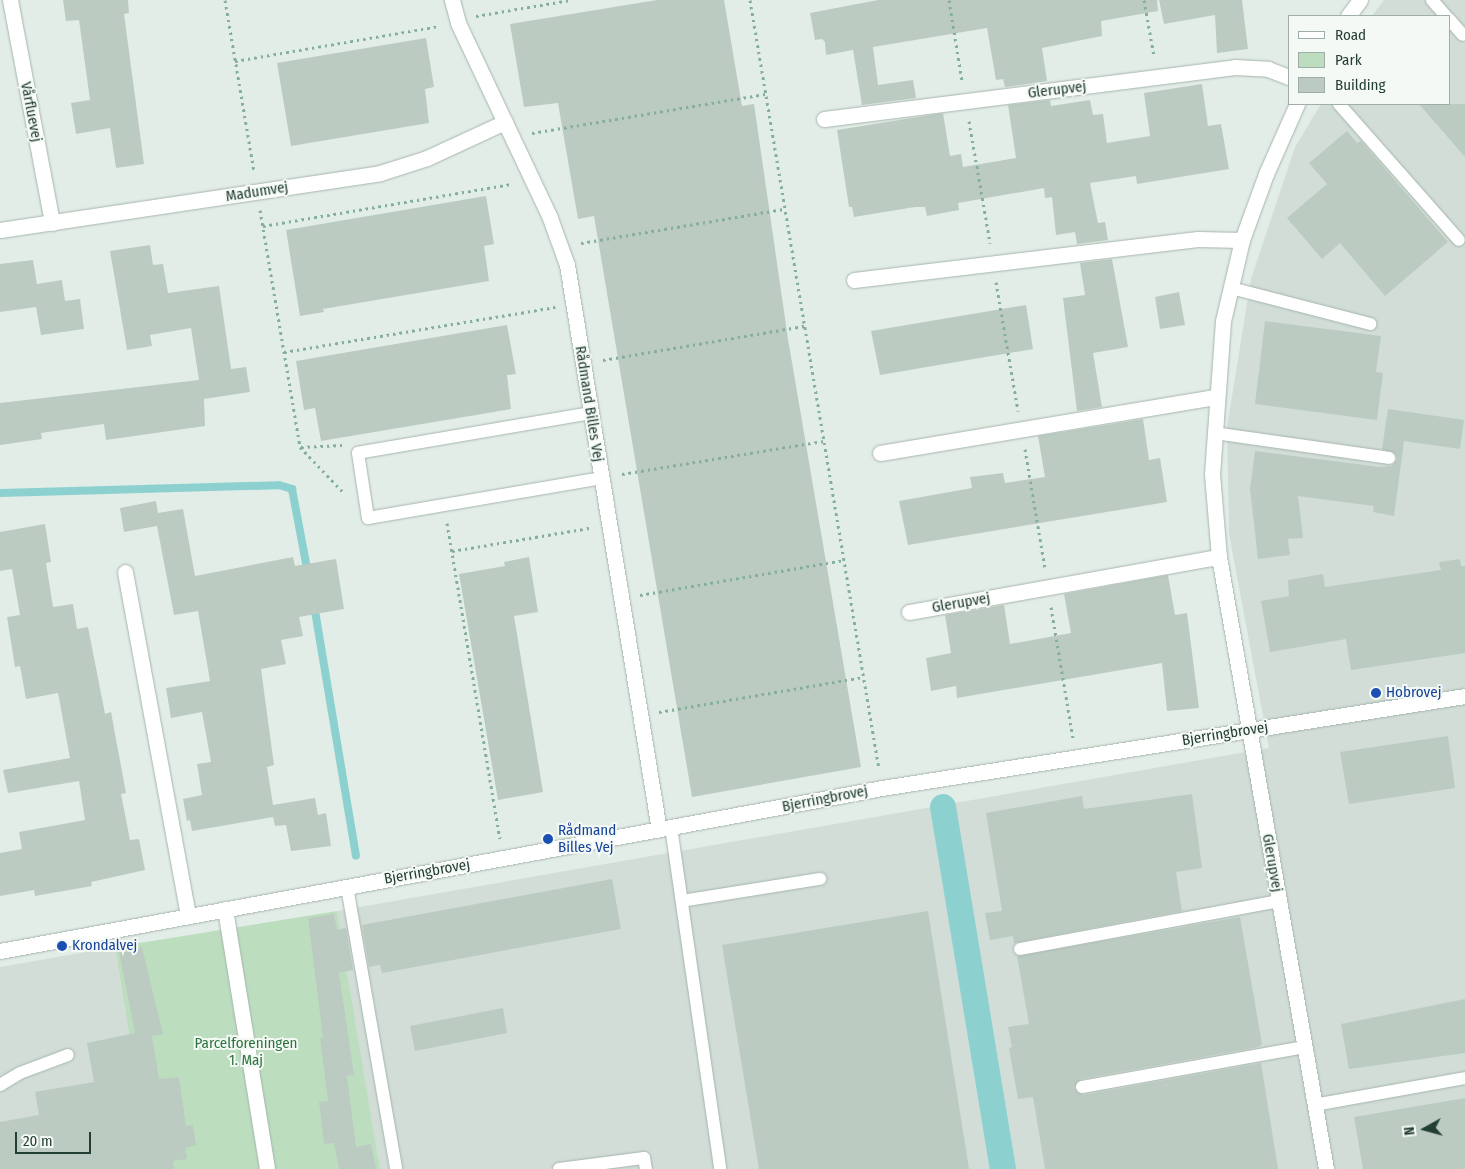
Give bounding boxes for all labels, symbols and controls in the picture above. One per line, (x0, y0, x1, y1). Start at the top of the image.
legend (1288, 15, 1450, 105)
text: Road (1335, 26, 1366, 44)
text: Park (1335, 51, 1362, 69)
text: Building (1335, 76, 1386, 94)
street label: Glerupvej (1027, 77, 1087, 103)
street label: Vårfluevej (16, 80, 46, 144)
street label: Madumvej (224, 178, 290, 206)
street label: Rådmand Billes Vej (571, 345, 607, 463)
street label: Glerupvej (931, 589, 991, 617)
place label: Hobrovej (1386, 684, 1441, 702)
marker: Hobrovej (1370, 687, 1382, 699)
street label: Bjerringbrovej (1181, 718, 1269, 750)
street label: Bjerringbrovej (781, 782, 869, 816)
place label: Rådmand Billes Vej (558, 821, 616, 856)
marker: Rådmand Billes Vej (542, 833, 554, 845)
street label: Glerupvej (1258, 833, 1286, 893)
street label: Bjerringbrovej (383, 856, 471, 888)
place label: Krondalvej (72, 937, 137, 955)
marker: Krondalvej (56, 940, 68, 952)
park label: Parcelforeningen 1. Maj (194, 1034, 298, 1069)
north arrow (1400, 1104, 1450, 1154)
scale bar (18, 1122, 94, 1154)
text: N (1401, 1126, 1419, 1136)
text: 20 m (23, 1132, 53, 1150)

